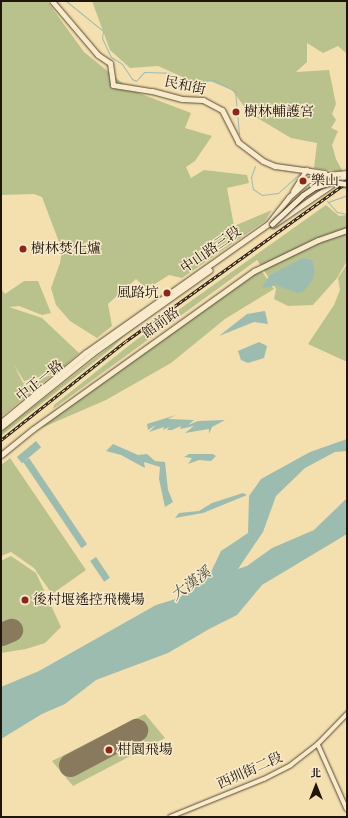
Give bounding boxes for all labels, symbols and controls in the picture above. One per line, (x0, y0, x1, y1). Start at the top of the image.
street label: 民和街 (163, 73, 207, 99)
place label: 樹林輔護宮 (244, 104, 314, 120)
marker: 樹林輔護宮 (231, 107, 241, 117)
place label: 樂山 (311, 173, 339, 189)
marker: 樂山 (298, 176, 308, 186)
street label: 中山路三段 (178, 223, 244, 277)
place label: 樹林焚化爐 (31, 241, 101, 257)
marker: 樹林焚化爐 (18, 244, 28, 254)
place label: 風路坑 (117, 285, 159, 301)
marker: 風路坑 (162, 288, 172, 298)
street label: 館前路 (139, 304, 183, 342)
street label: 中正一路 (13, 357, 67, 405)
water label: 大漢溪 (168, 563, 214, 605)
place label: 後村堰遙控飛機場 (33, 592, 145, 608)
marker: 後村堰遙控飛機場 (20, 595, 30, 605)
place label: 柑園飛場 (117, 742, 173, 758)
marker: 柑園飛場 (104, 745, 114, 755)
street label: 西圳街二段 (215, 749, 285, 793)
north arrow (296, 766, 336, 806)
text: 北 (311, 767, 322, 780)

